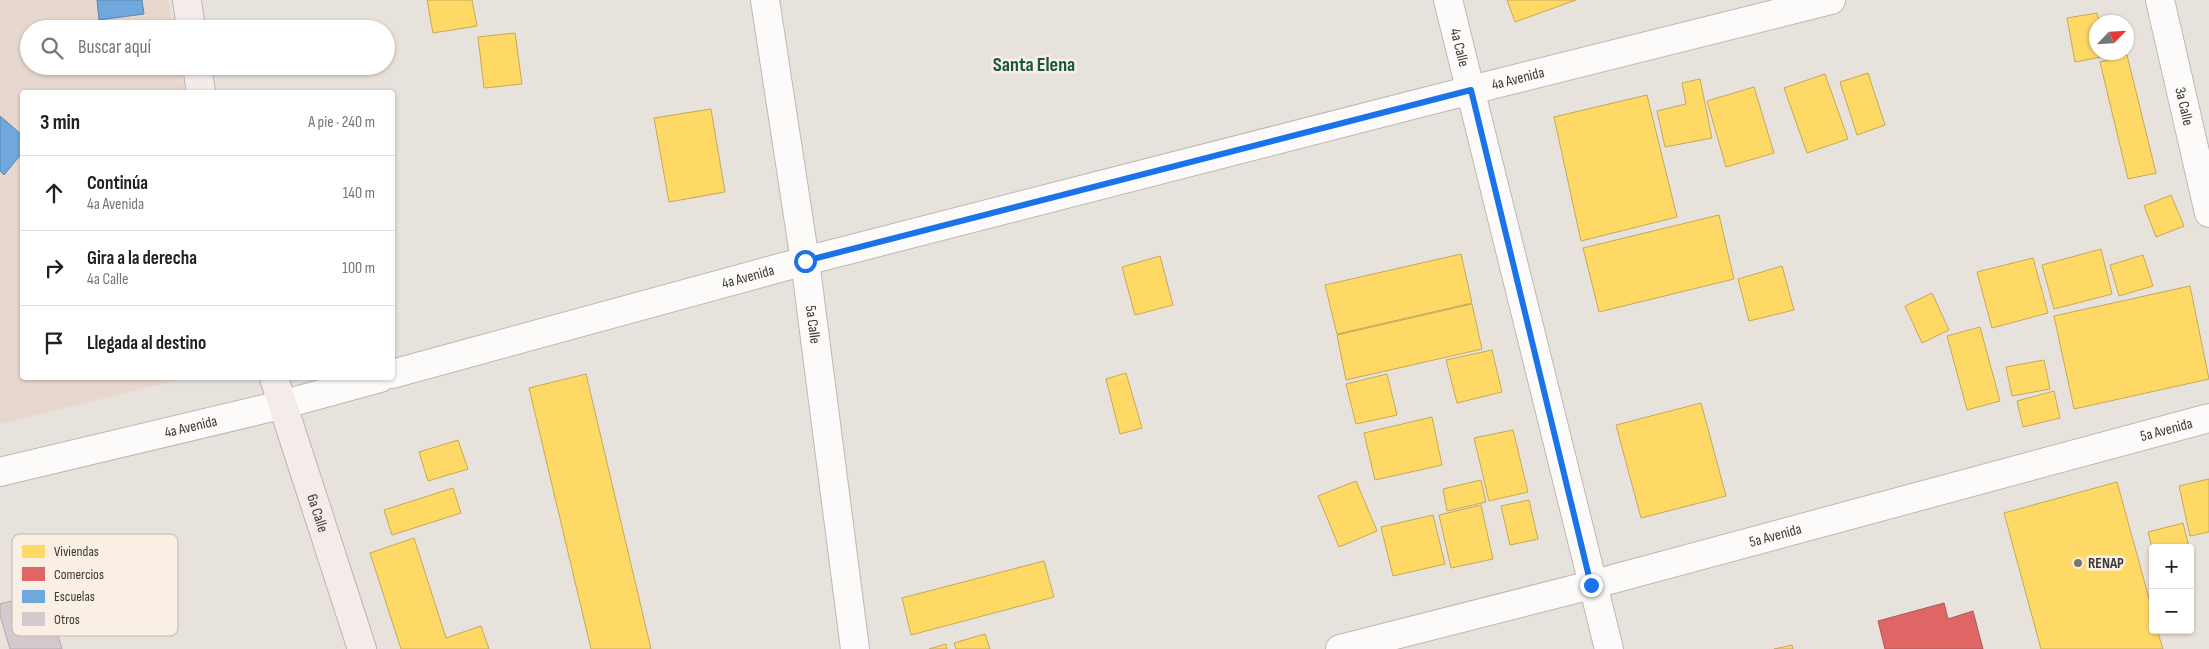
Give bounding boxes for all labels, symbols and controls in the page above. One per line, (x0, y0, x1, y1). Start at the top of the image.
north arrow (2089, 15, 2134, 60)
search box (20, 20, 395, 75)
street label: 4a Calle (1445, 27, 1473, 69)
icon: search (38, 34, 66, 62)
text: Buscar aquí (78, 36, 151, 59)
district label: Santa Elena (993, 53, 1075, 77)
street label: 4a Avenida (1490, 63, 1546, 95)
street label: 3a Calle (2170, 85, 2198, 127)
text: 3 min (40, 110, 80, 135)
text: A pie · 240 m (308, 113, 375, 132)
text: Continúa (87, 172, 148, 195)
icon: ahead (40, 179, 68, 207)
text: 140 m (343, 184, 375, 203)
text: 4a Avenida (87, 195, 144, 214)
text: Gira a la derecha (87, 247, 197, 270)
route start (794, 250, 817, 273)
icon: right (40, 254, 68, 282)
text: 100 m (342, 259, 375, 278)
street label: 4a Avenida (720, 261, 777, 293)
text: 4a Calle (87, 270, 128, 289)
street label: 5a Calle (801, 304, 825, 345)
icon: arrive (40, 329, 68, 357)
text: Llegada al destino (87, 332, 206, 355)
street label: 4a Avenida (162, 412, 219, 442)
street label: 5a Avenida (2138, 414, 2195, 446)
street label: 6a Calle (302, 492, 332, 535)
street label: 5a Avenida (1747, 519, 1804, 552)
legend (12, 534, 178, 636)
text: Viviendas (54, 543, 99, 560)
map controls (2149, 544, 2194, 634)
button: + (2149, 544, 2194, 589)
place label: RENAP (2088, 554, 2124, 573)
marker: RENAP (2072, 557, 2084, 569)
text: Comercios (54, 566, 104, 583)
route end (1580, 574, 1603, 597)
text: Escuelas (54, 588, 95, 605)
button: − (2149, 589, 2194, 634)
text: Otros (54, 611, 80, 628)

